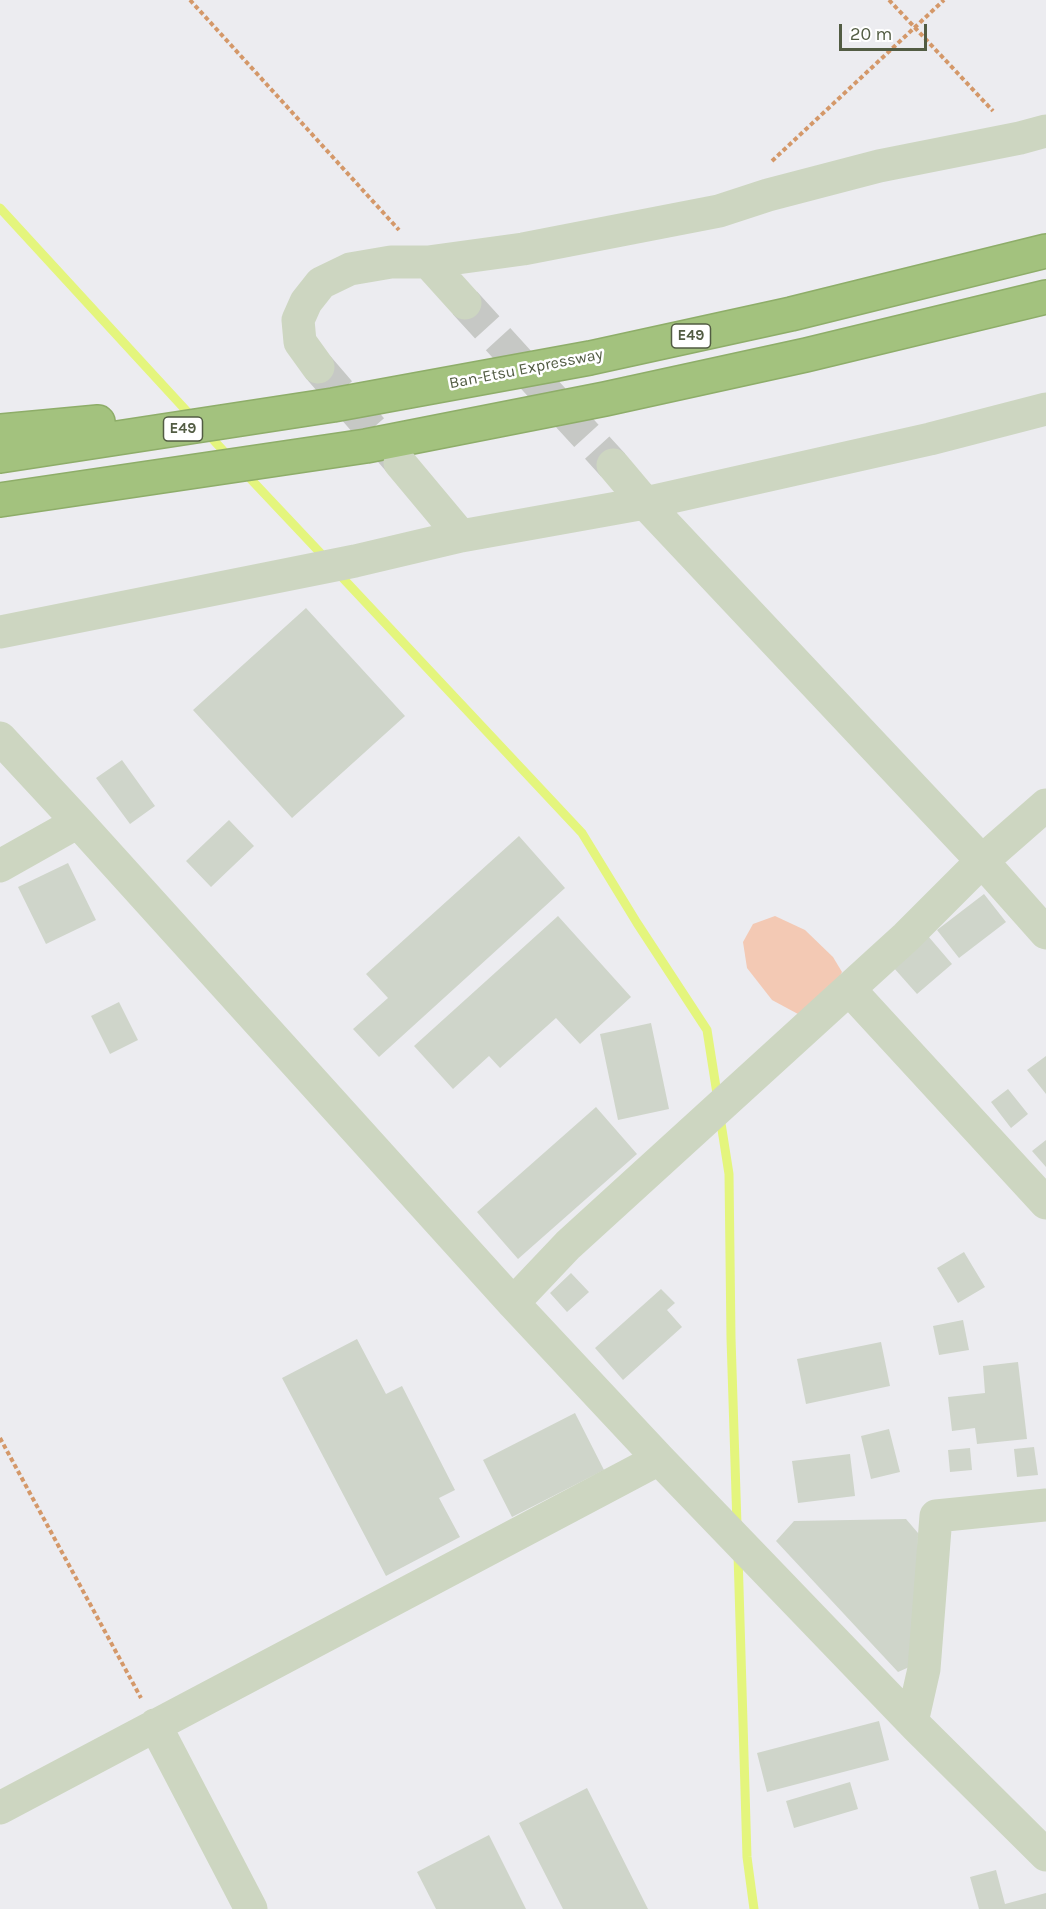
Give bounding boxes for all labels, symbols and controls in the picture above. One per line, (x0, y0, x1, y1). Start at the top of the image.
scale bar (842, 12, 930, 50)
text: 20 m (850, 23, 892, 45)
road number: E49 (672, 324, 710, 348)
street label: Ban-Etsu Expressway (448, 345, 604, 393)
road number: E49 (164, 417, 202, 441)

